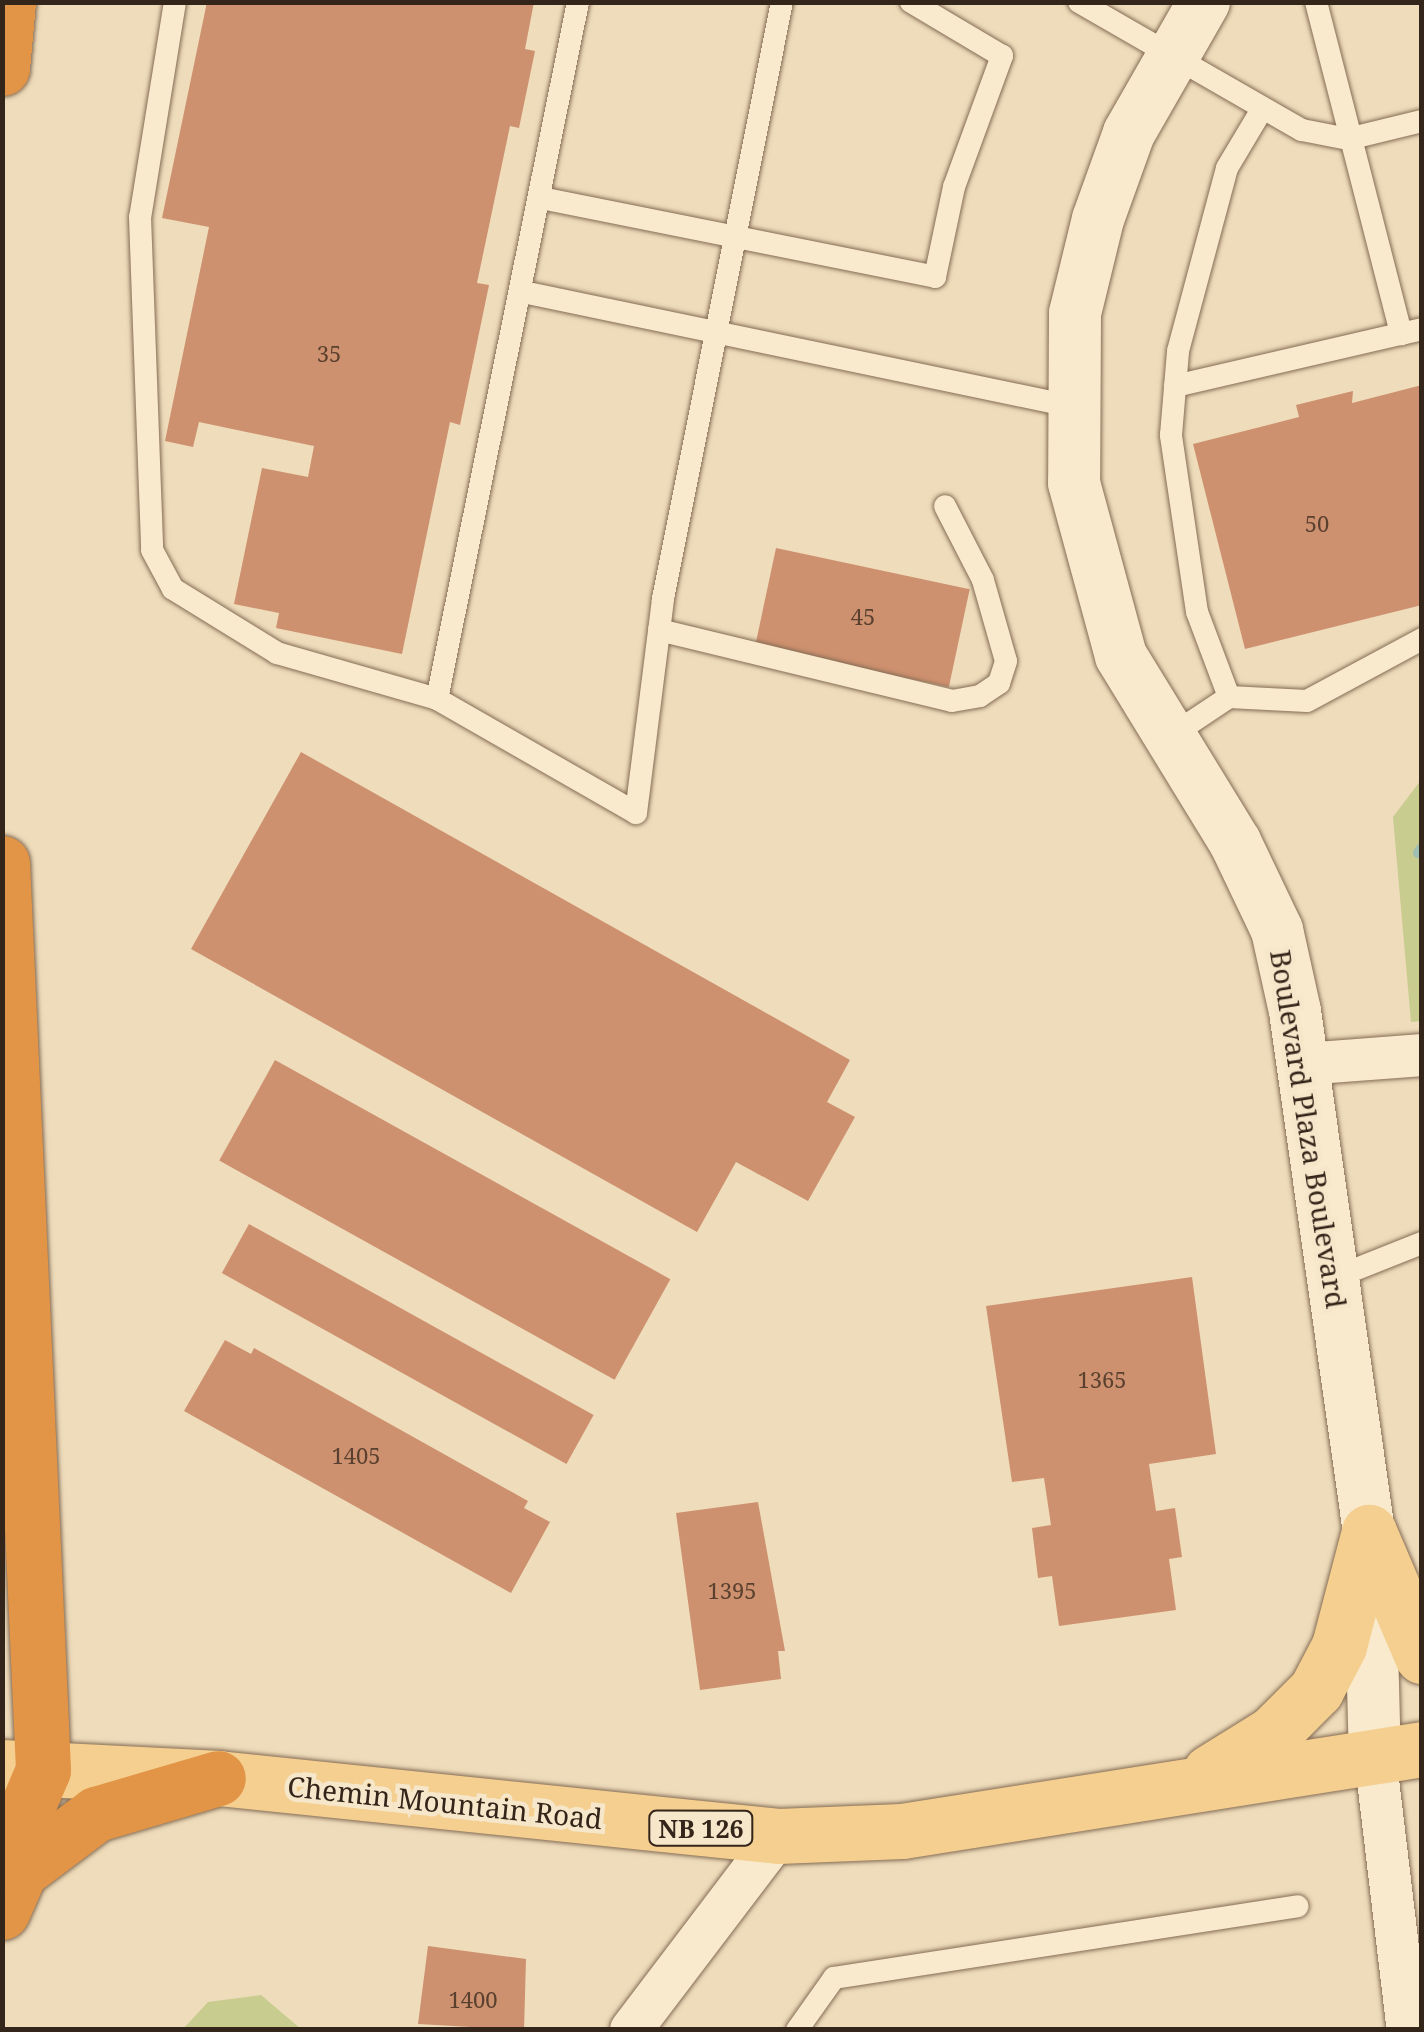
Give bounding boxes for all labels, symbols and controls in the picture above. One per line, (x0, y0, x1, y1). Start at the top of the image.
house number: 35 (317, 341, 341, 367)
house number: 50 (1305, 511, 1329, 537)
house number: 45 (851, 604, 875, 630)
street label: Boulevard Plaza Boulevard (1264, 947, 1354, 1311)
house number: 1365 (1077, 1367, 1127, 1393)
house number: 1405 (331, 1443, 381, 1469)
house number: 1395 (707, 1578, 757, 1604)
street label: Chemin Mountain Road (286, 1769, 604, 1835)
road number: NB 126 (646, 1808, 756, 1848)
house number: 1400 (448, 1987, 498, 2013)

